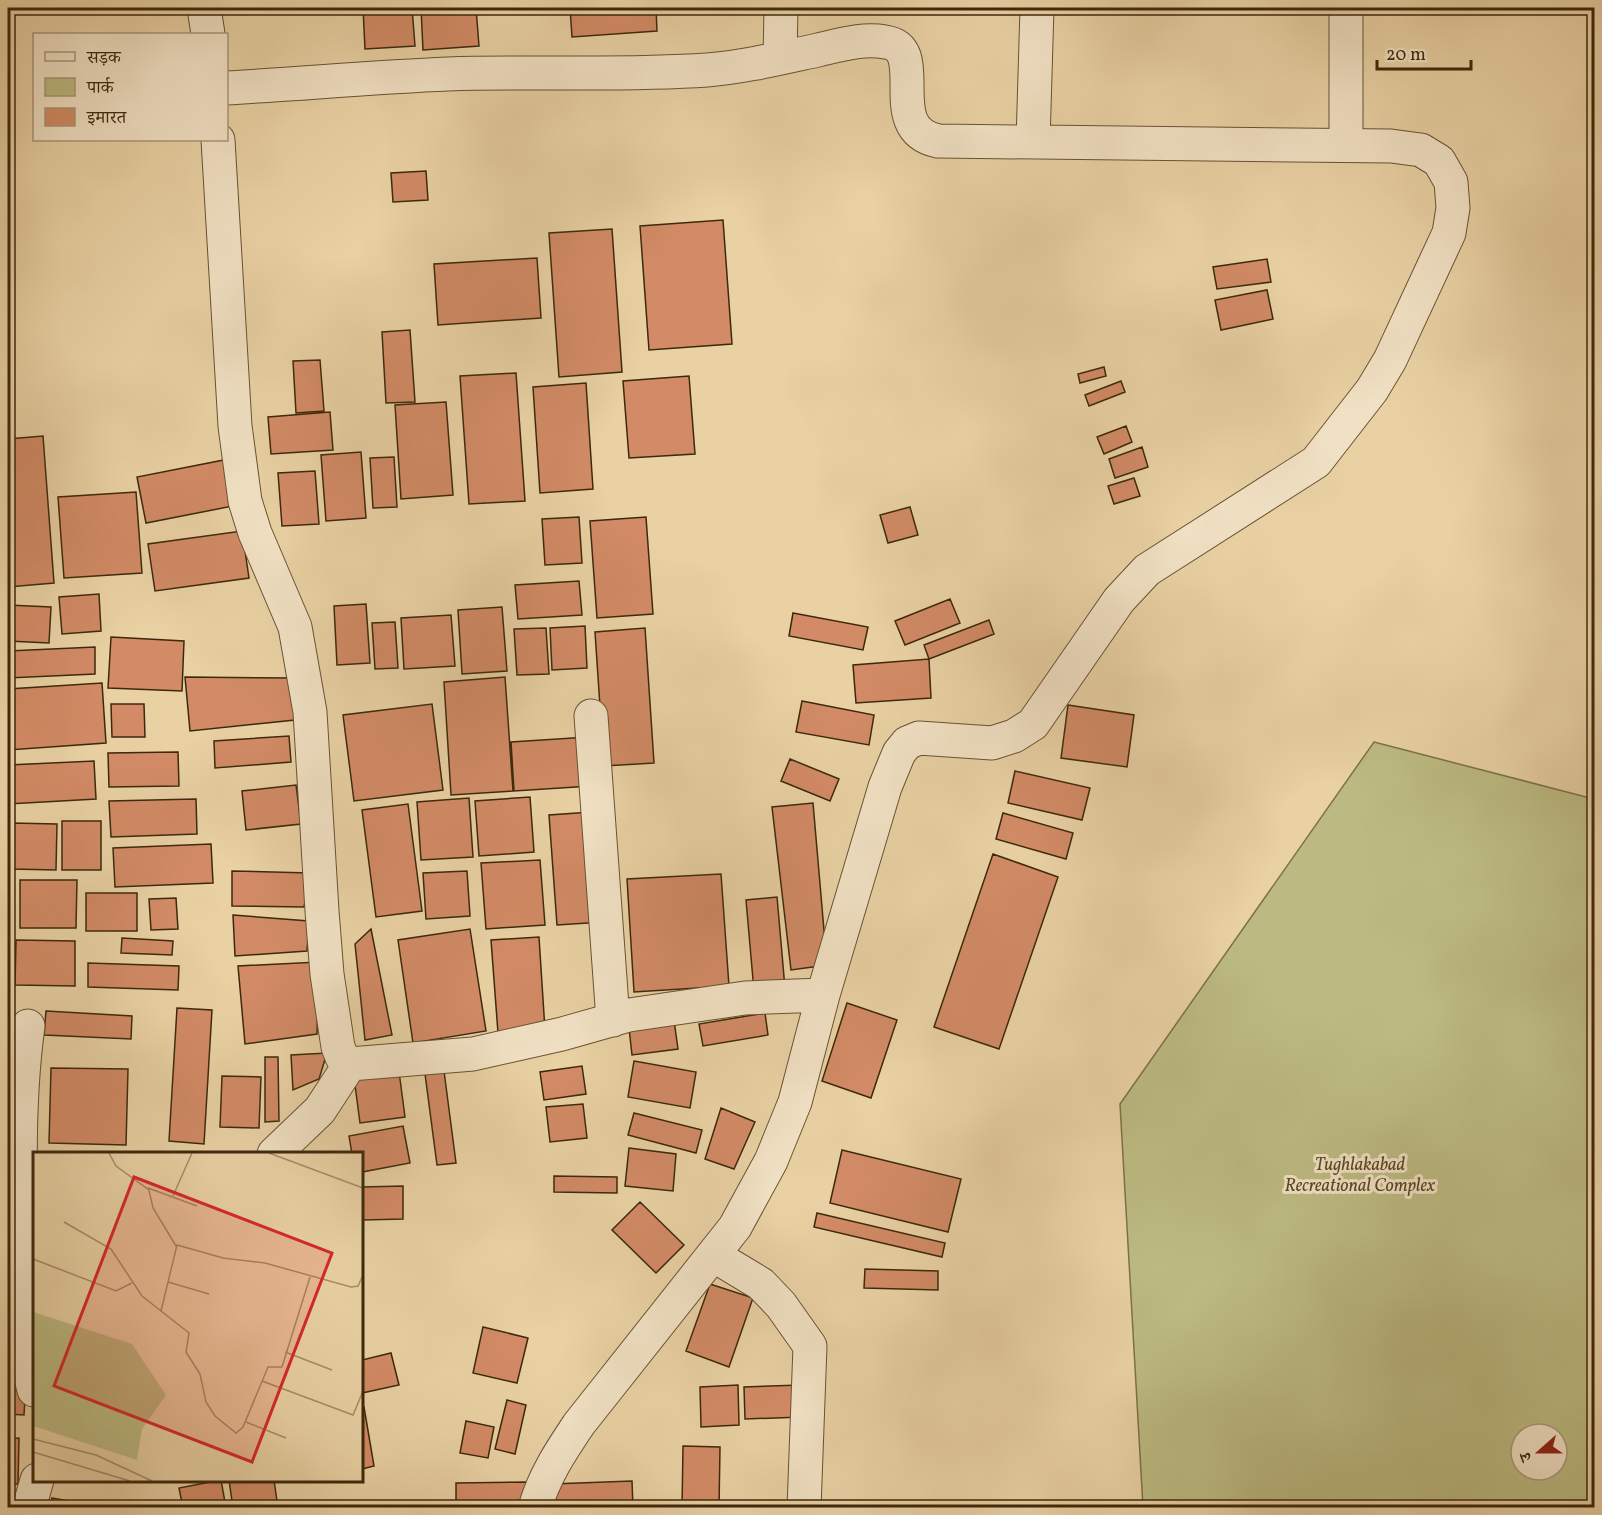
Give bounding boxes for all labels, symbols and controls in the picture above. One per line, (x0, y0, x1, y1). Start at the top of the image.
legend (33, 33, 228, 141)
scale bar (1377, 33, 1472, 71)
text: 20 m (1386, 43, 1426, 68)
text: सड़क (86, 46, 122, 71)
text: पार्क (86, 76, 115, 101)
text: इमारत (86, 106, 127, 131)
inset map (33, 1152, 363, 1482)
park label: Tughlakabad Recreational Complex (1285, 1153, 1436, 1199)
north arrow (1509, 1422, 1569, 1482)
text: उ (1514, 1447, 1539, 1465)

